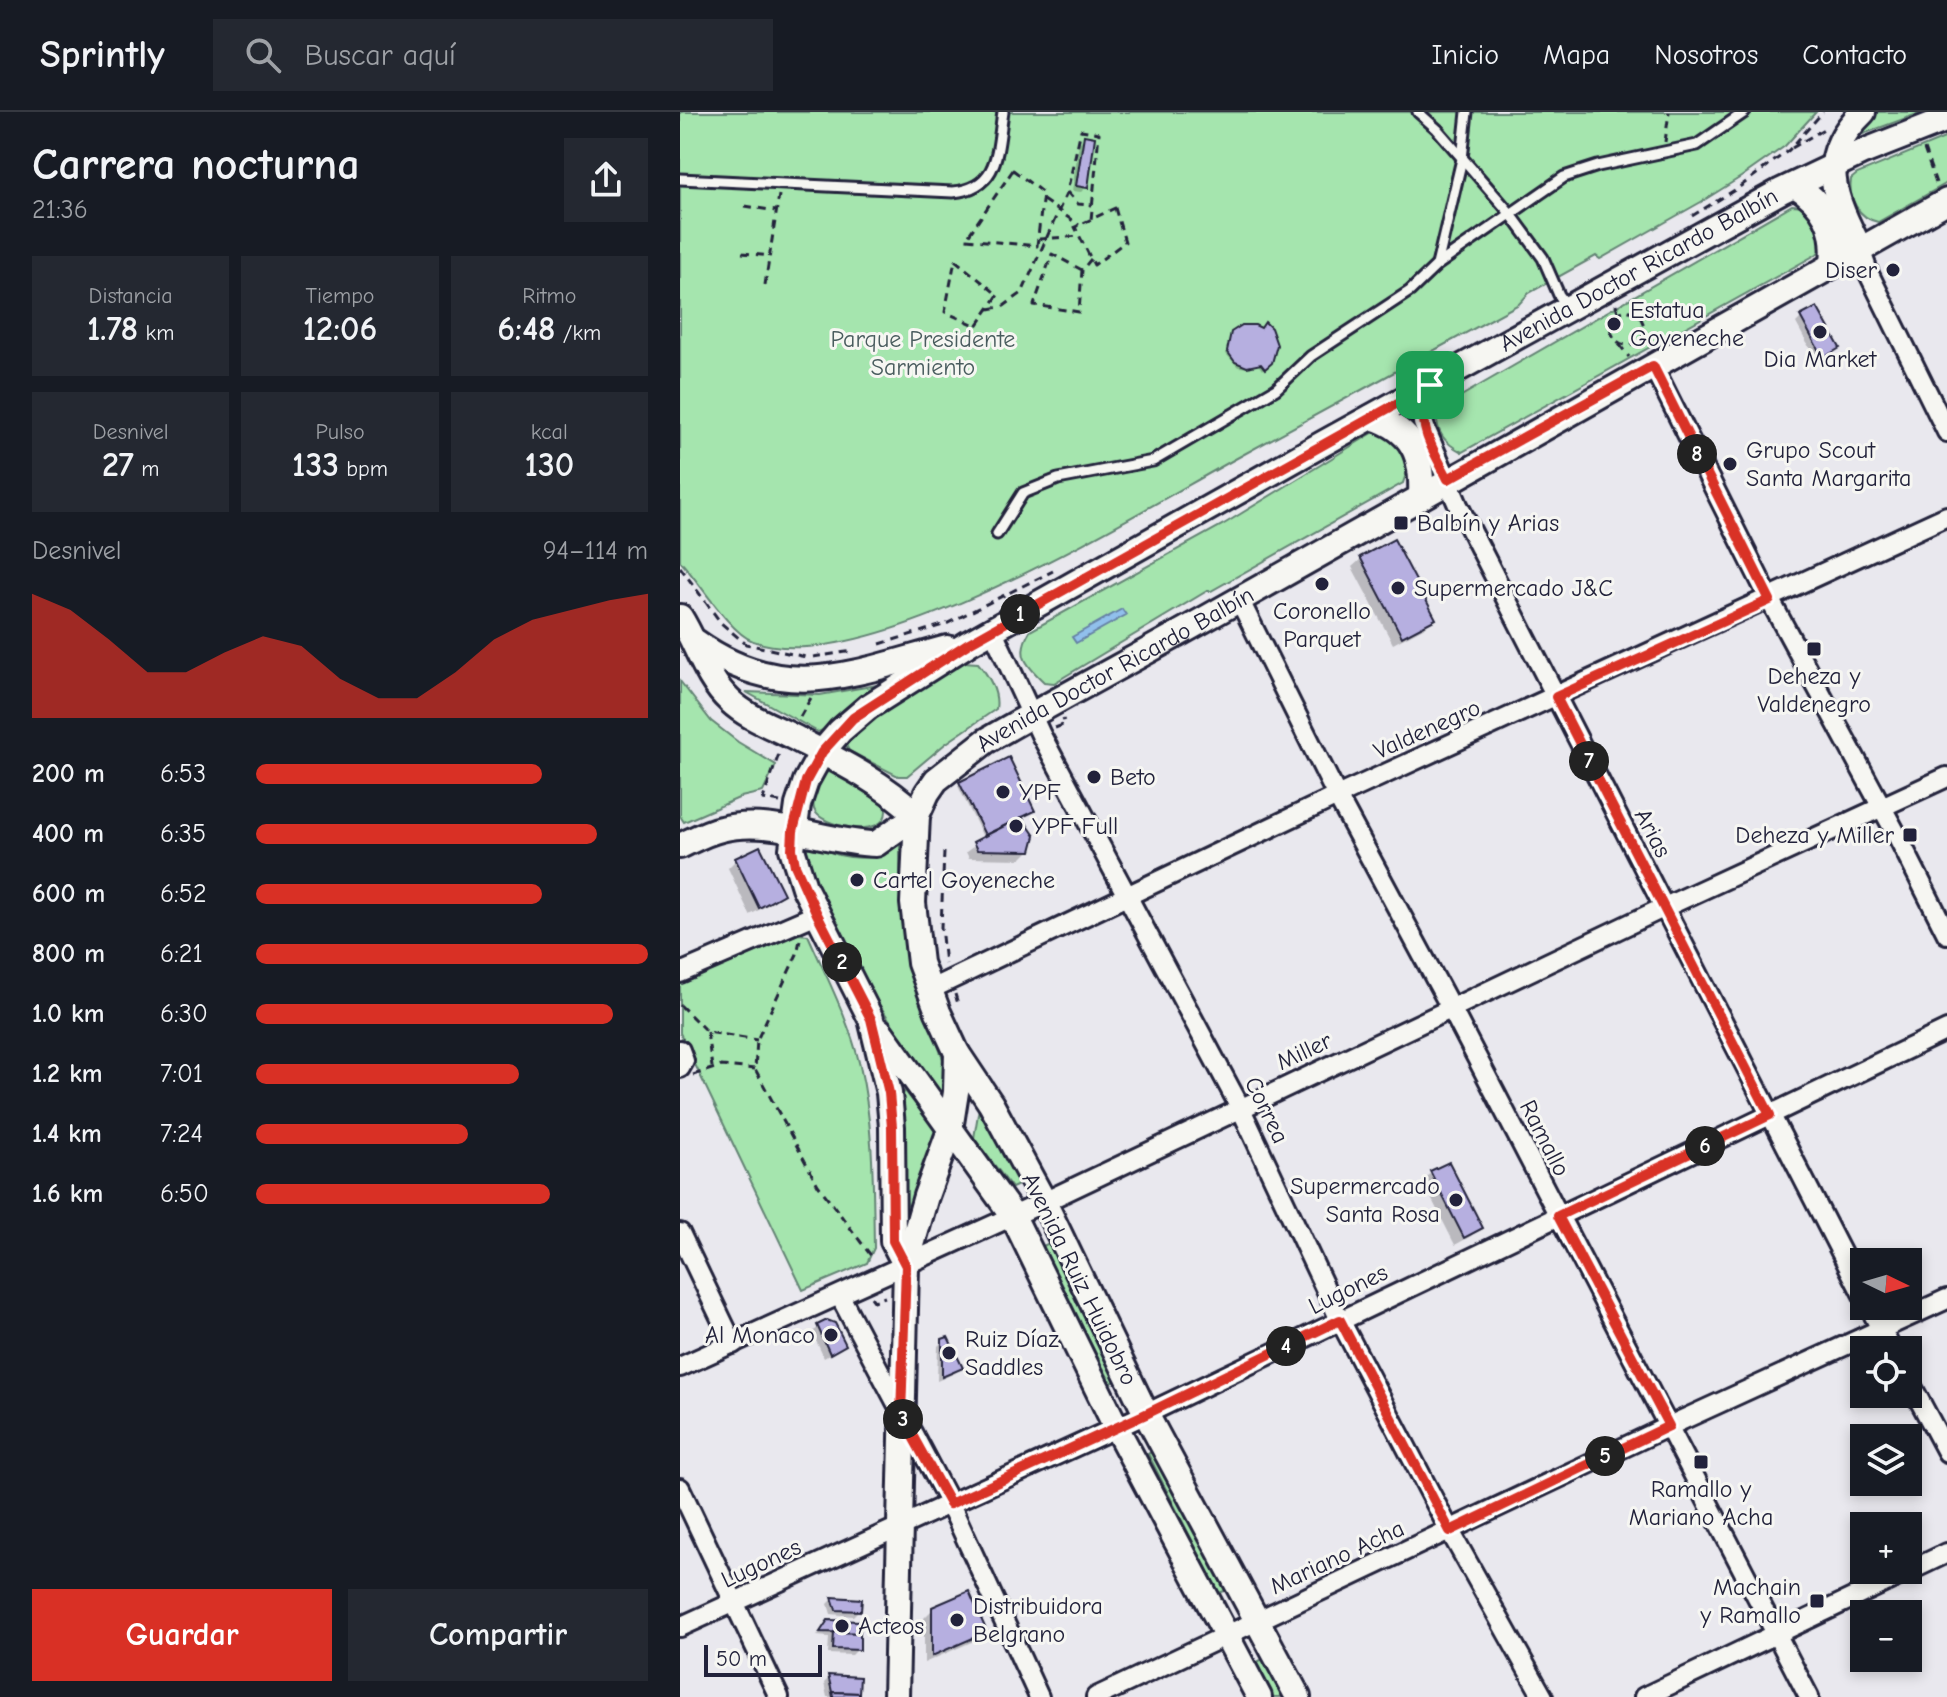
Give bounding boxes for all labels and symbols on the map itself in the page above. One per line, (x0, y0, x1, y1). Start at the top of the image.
street label: Avenida Doctor Ricardo Balbín (1495, 182, 1783, 357)
place label: Diser (1825, 256, 1877, 284)
marker: Diser (1884, 261, 1902, 279)
place label: Estatua Goyeneche (1630, 296, 1744, 352)
marker: Estatua Goyeneche (1605, 315, 1623, 333)
marker: Dia Market (1811, 323, 1829, 341)
park label: Parque Presidente Sarmiento (831, 325, 1015, 381)
place label: Dia Market (1764, 345, 1878, 373)
pin (1396, 351, 1464, 419)
pin: 8 (1677, 434, 1717, 474)
place label: Grupo Scout Santa Margarita (1746, 436, 1911, 492)
marker: Grupo Scout Santa Margarita (1721, 455, 1739, 473)
place label: Balbín y Arias (1417, 509, 1559, 537)
marker: Balbín y Arias (1392, 514, 1410, 532)
place label: Supermercado J&C (1414, 574, 1613, 602)
marker: Coronello Parquet (1313, 575, 1331, 593)
marker: Supermercado J&C (1389, 579, 1407, 597)
street label: Avenida Doctor Ricardo Balbín (970, 580, 1258, 758)
pin: 1 (1000, 594, 1040, 634)
place label: Coronello Parquet (1273, 597, 1371, 653)
marker: Deheza y Valdenegro (1805, 640, 1823, 658)
place label: Deheza y Valdenegro (1757, 662, 1871, 718)
street label: Valdenegro (1369, 693, 1485, 765)
pin: 7 (1569, 741, 1609, 781)
place label: Beto (1110, 763, 1156, 791)
marker: Beto (1085, 768, 1103, 786)
place label: YPF (1019, 778, 1061, 806)
marker: YPF (994, 783, 1012, 801)
street label: Arias (1629, 804, 1677, 862)
place label: YPF Full (1032, 812, 1118, 840)
marker: YPF Full (1007, 817, 1025, 835)
place label: Deheza y Miller (1735, 821, 1894, 849)
marker: Deheza y Miller (1901, 826, 1919, 844)
place label: Cartel Goyeneche (873, 866, 1055, 894)
marker: Cartel Goyeneche (848, 871, 866, 889)
pin: 2 (822, 942, 862, 982)
street label: Miller (1272, 1026, 1336, 1076)
street label: Correa (1239, 1072, 1295, 1148)
street label: Ramallo (1514, 1095, 1576, 1181)
pin: 6 (1685, 1126, 1725, 1166)
street label: Avenida Ruiz Huidobro (1016, 1168, 1144, 1390)
place label: Supermercado Santa Rosa (1290, 1172, 1440, 1228)
marker: Supermercado Santa Rosa (1447, 1191, 1465, 1209)
north arrow (1850, 1248, 1922, 1320)
street label: Lugones (1304, 1258, 1392, 1320)
place label: Al Monaco (705, 1321, 815, 1349)
place label: Ruiz Díaz Saddles (965, 1325, 1059, 1381)
marker: Al Monaco (822, 1326, 840, 1344)
pin: 4 (1266, 1326, 1306, 1366)
marker: Ruiz Díaz Saddles (940, 1344, 958, 1362)
pin: 3 (883, 1399, 923, 1439)
pin: 5 (1585, 1436, 1625, 1476)
marker: Ramallo y Mariano Acha (1692, 1453, 1710, 1471)
place label: Ramallo y Mariano Acha (1629, 1475, 1773, 1531)
street label: Mariano Acha (1266, 1514, 1408, 1600)
street label: Lugones (717, 1532, 805, 1594)
place label: Machain y Ramallo (1699, 1573, 1801, 1629)
place label: Distribuidora Belgrano (973, 1592, 1103, 1648)
marker: Machain y Ramallo (1808, 1592, 1826, 1610)
marker: Distribuidora Belgrano (948, 1611, 966, 1629)
place label: Acteos (858, 1612, 924, 1640)
marker: Acteos (833, 1617, 851, 1635)
scale bar (704, 1641, 822, 1677)

